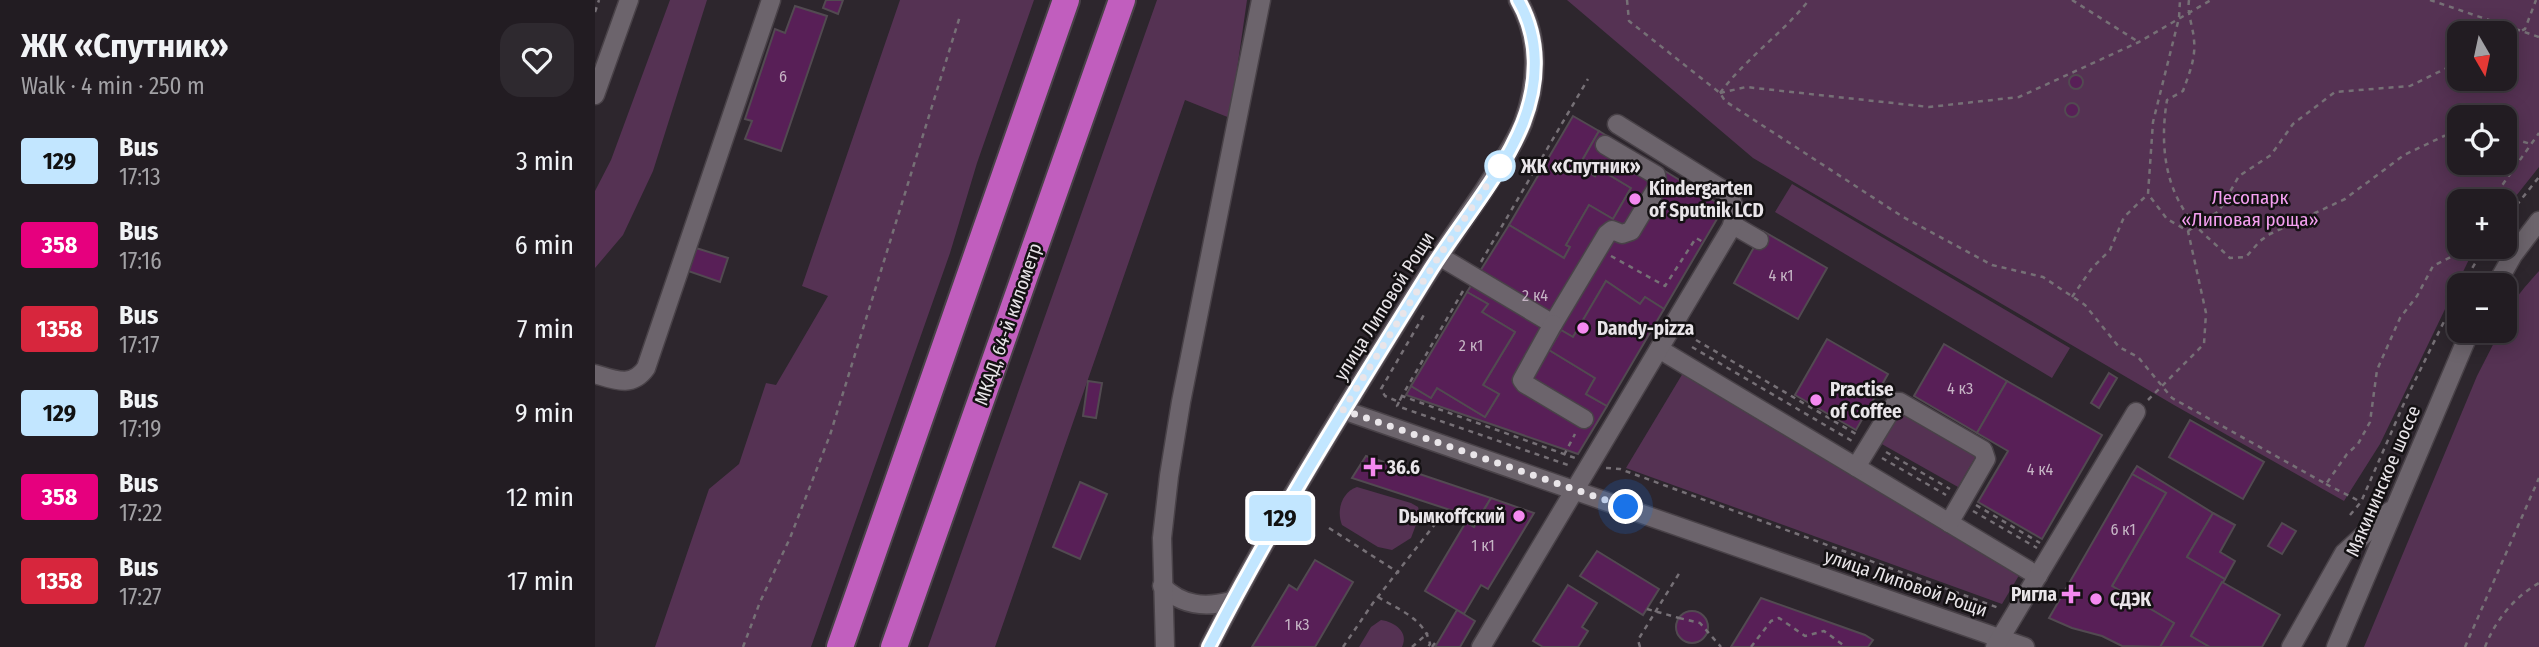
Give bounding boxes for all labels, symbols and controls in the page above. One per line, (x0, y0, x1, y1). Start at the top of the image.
north arrow (2447, 21, 2517, 91)
map controls (2447, 21, 2517, 343)
button: heart (500, 23, 574, 97)
text: ЖК «Спутник» (21, 26, 229, 66)
house number: 6 (779, 67, 787, 86)
text: Walk · 4 min · 250 m (21, 72, 205, 100)
button: locate (2447, 105, 2517, 175)
text: Bus (119, 132, 158, 163)
text: 3 min (516, 146, 574, 177)
text: 129 (43, 147, 76, 175)
marker: ЖК «Спутник» (1485, 151, 1515, 181)
place label: ЖК «Спутник» (1520, 155, 1641, 178)
text: 17:13 (119, 163, 161, 191)
place label: Kindergarten of Sputnik LCD (1649, 177, 1764, 222)
park label: Лесопарк «Липовая роща» (2181, 186, 2319, 231)
button: + (2447, 189, 2517, 259)
marker: Kindergarten of Sputnik LCD (1627, 191, 1643, 207)
text: Bus (119, 216, 158, 247)
street label: улица Липовой Рощи (1329, 227, 1439, 385)
text: 6 min (515, 230, 574, 261)
text: 358 (42, 231, 77, 259)
street label: МКАД, 64-й километр (969, 240, 1047, 408)
text: 17:16 (119, 247, 162, 275)
house number: 4 к1 (1768, 266, 1794, 285)
button: − (2447, 273, 2517, 343)
house number: 2 к4 (1522, 286, 1548, 305)
text: Bus (119, 300, 158, 331)
text: 7 min (517, 314, 574, 345)
text: 1358 (37, 315, 82, 343)
place label: Dandy-pizza (1597, 317, 1694, 340)
marker: Dandy-pizza (1575, 320, 1591, 336)
text: 17:17 (119, 331, 160, 359)
house number: 2 к1 (1459, 336, 1483, 355)
place label: Practise of Coffee (1830, 378, 1902, 423)
house number: 4 к3 (1947, 379, 1973, 398)
text: Bus (119, 384, 158, 415)
marker: Practise of Coffee (1808, 392, 1824, 408)
text: 9 min (515, 398, 574, 429)
text: 129 (43, 399, 76, 427)
street label: Мякининское шоссе (2341, 402, 2425, 560)
text: 17:19 (119, 415, 161, 443)
place label: 36.6 (1386, 456, 1420, 479)
marker: 36.6 (1365, 459, 1381, 475)
house number: 4 к4 (2027, 460, 2054, 479)
text: Bus (119, 468, 158, 499)
text: 12 min (506, 482, 574, 513)
text: 358 (42, 483, 77, 511)
your location (1608, 489, 1643, 524)
line badge: 129 (1240, 495, 1320, 541)
text: 17:22 (119, 499, 162, 527)
text: 129 (1263, 504, 1297, 532)
place label: Dымкoffский (1398, 505, 1505, 528)
marker: Dымкoffский (1511, 508, 1527, 524)
house number: 6 к1 (2110, 520, 2136, 539)
house number: 1 к1 (1471, 536, 1495, 555)
street label: улица Липовой Рощи (1821, 544, 1991, 622)
text: Bus (119, 552, 158, 583)
text: 17 min (507, 566, 574, 597)
text: 1358 (37, 567, 82, 595)
text: 17:27 (119, 583, 161, 611)
place label: Ригла (2011, 583, 2057, 606)
marker: Ригла (2063, 586, 2079, 602)
place label: СДЭК (2110, 588, 2151, 611)
marker: СДЭК (2088, 591, 2104, 607)
house number: 1 к3 (1285, 615, 1309, 634)

